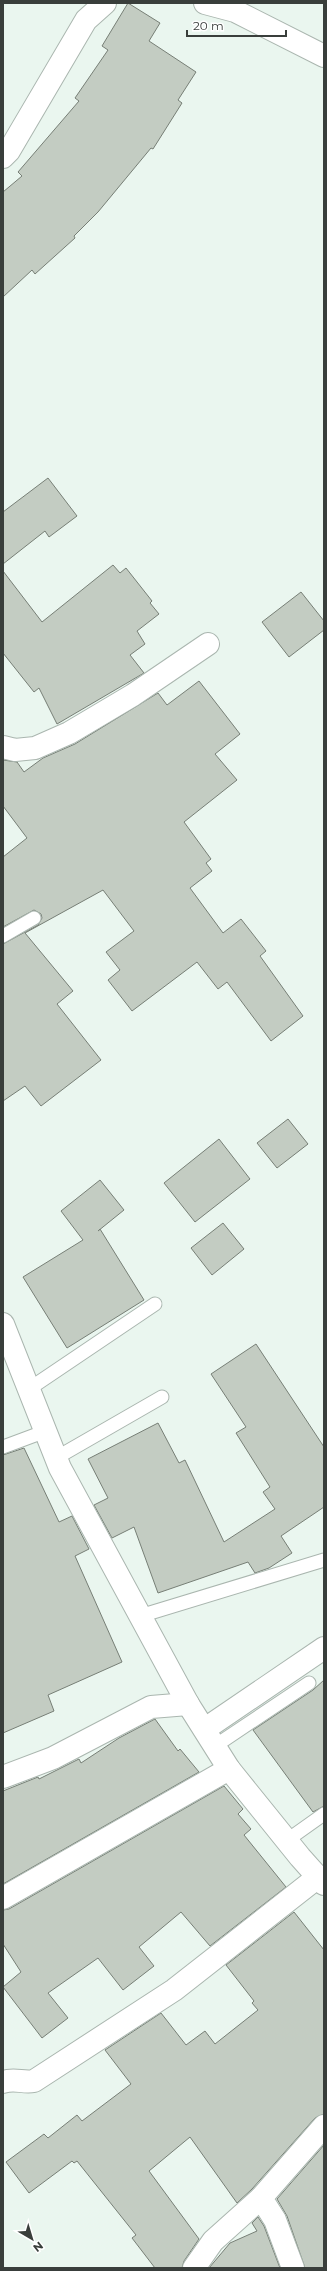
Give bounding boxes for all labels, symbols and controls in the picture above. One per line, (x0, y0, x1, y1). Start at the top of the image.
scale bar (187, 12, 286, 38)
text: 20 m (193, 18, 224, 33)
north arrow (12, 2219, 52, 2259)
text: N (30, 2239, 46, 2255)

